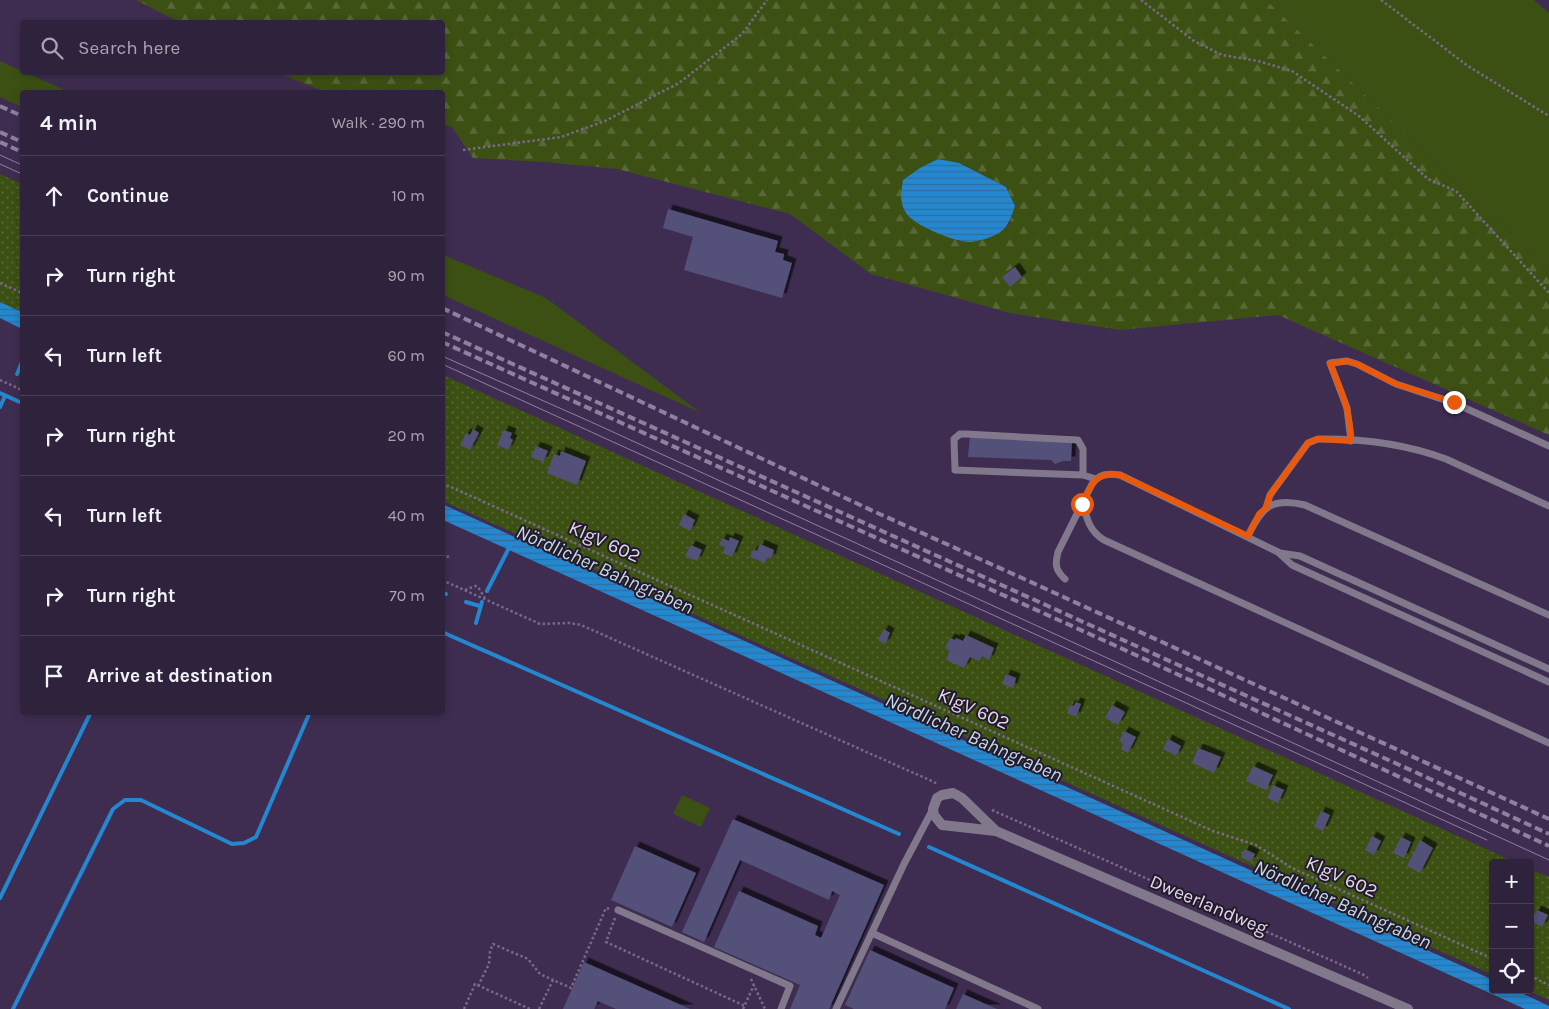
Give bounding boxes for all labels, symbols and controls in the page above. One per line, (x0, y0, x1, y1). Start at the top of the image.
search box (20, 20, 445, 75)
icon: search (38, 34, 66, 62)
text: Search here (78, 37, 180, 59)
text: 4 min (40, 111, 98, 135)
text: Walk · 290 m (332, 113, 425, 132)
icon: ahead (40, 182, 68, 210)
text: Continue (87, 185, 169, 207)
text: 10 m (391, 186, 425, 205)
icon: right (40, 262, 68, 290)
text: Turn right (87, 265, 176, 287)
text: 90 m (387, 266, 425, 285)
icon: left (40, 342, 68, 370)
text: Turn left (87, 345, 162, 367)
text: 60 m (388, 346, 425, 365)
route end (1443, 391, 1466, 414)
icon: right (40, 422, 68, 450)
text: Turn right (87, 425, 176, 447)
text: 20 m (387, 426, 425, 445)
route start (1071, 493, 1094, 516)
icon: left (40, 502, 68, 530)
text: Turn left (87, 505, 162, 527)
text: 40 m (388, 506, 425, 525)
street label: KlgV 602 (565, 516, 644, 567)
water label: Nördlicher Bahngraben (513, 520, 697, 619)
icon: right (40, 582, 68, 610)
text: Turn right (87, 585, 176, 607)
text: 70 m (389, 586, 425, 605)
icon: arrive (40, 662, 68, 690)
text: Arrive at destination (87, 665, 273, 687)
street label: KlgV 602 (934, 683, 1013, 734)
water label: Nördlicher Bahngraben (882, 688, 1066, 787)
street label: KlgV 602 (1302, 851, 1381, 902)
water label: Nördlicher Bahngraben (1251, 855, 1435, 954)
map controls (1489, 859, 1534, 994)
button: + (1489, 859, 1534, 904)
street label: Dweerlandweg (1147, 870, 1271, 940)
button: − (1489, 904, 1534, 949)
button: locate (1489, 949, 1534, 994)

